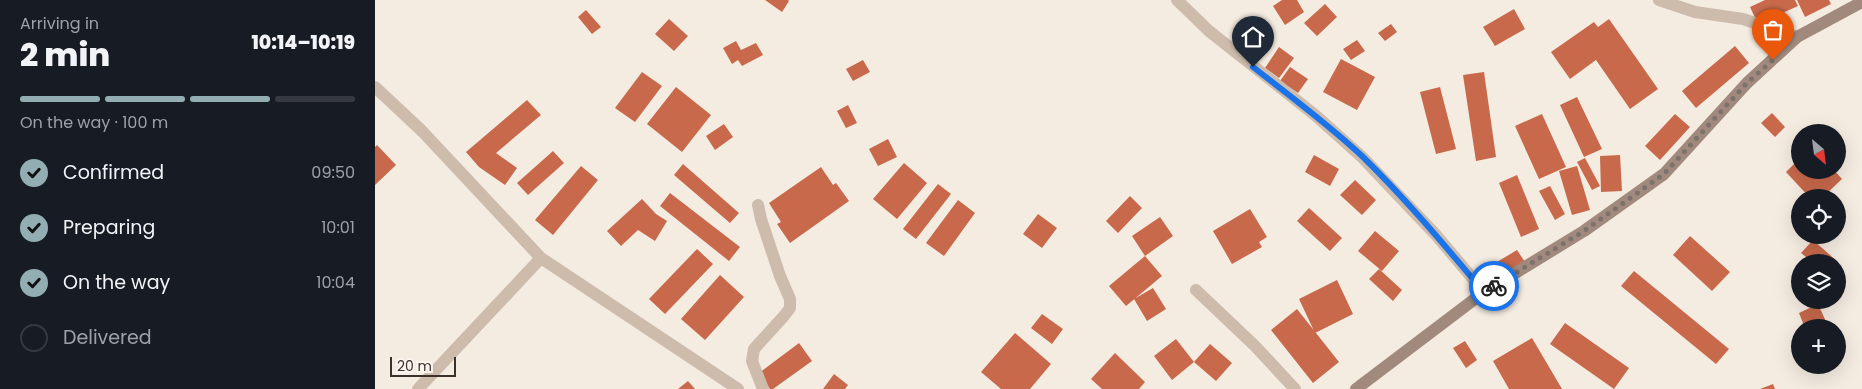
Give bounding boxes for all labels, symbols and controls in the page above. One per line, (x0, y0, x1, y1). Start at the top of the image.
pin (1752, 9, 1794, 60)
text: Arriving in (20, 12, 99, 35)
pin (1232, 16, 1274, 67)
icon: bag (1759, 16, 1787, 44)
icon: home (1239, 23, 1267, 51)
text: 10:14–10:19 (251, 29, 355, 56)
text: 2 min (20, 32, 110, 77)
text: On the way · 100 m (20, 111, 168, 134)
north arrow (1791, 124, 1846, 179)
map controls (1791, 124, 1846, 374)
icon: check (20, 159, 48, 187)
text: Confirmed (63, 159, 164, 186)
text: 09:50 (311, 161, 355, 184)
button: locate (1791, 189, 1846, 244)
icon: check (20, 214, 48, 242)
text: Preparing (63, 214, 155, 241)
text: 10:01 (321, 216, 355, 239)
button: layers (1791, 254, 1846, 309)
courier (1469, 261, 1519, 311)
icon: check (20, 269, 48, 297)
text: On the way (63, 269, 170, 296)
text: 10:04 (316, 271, 355, 294)
icon: bike (1480, 272, 1508, 300)
button: + (1791, 319, 1846, 374)
text: Delivered (63, 324, 152, 351)
scale bar (390, 354, 456, 377)
text: 20 m (397, 356, 432, 376)

